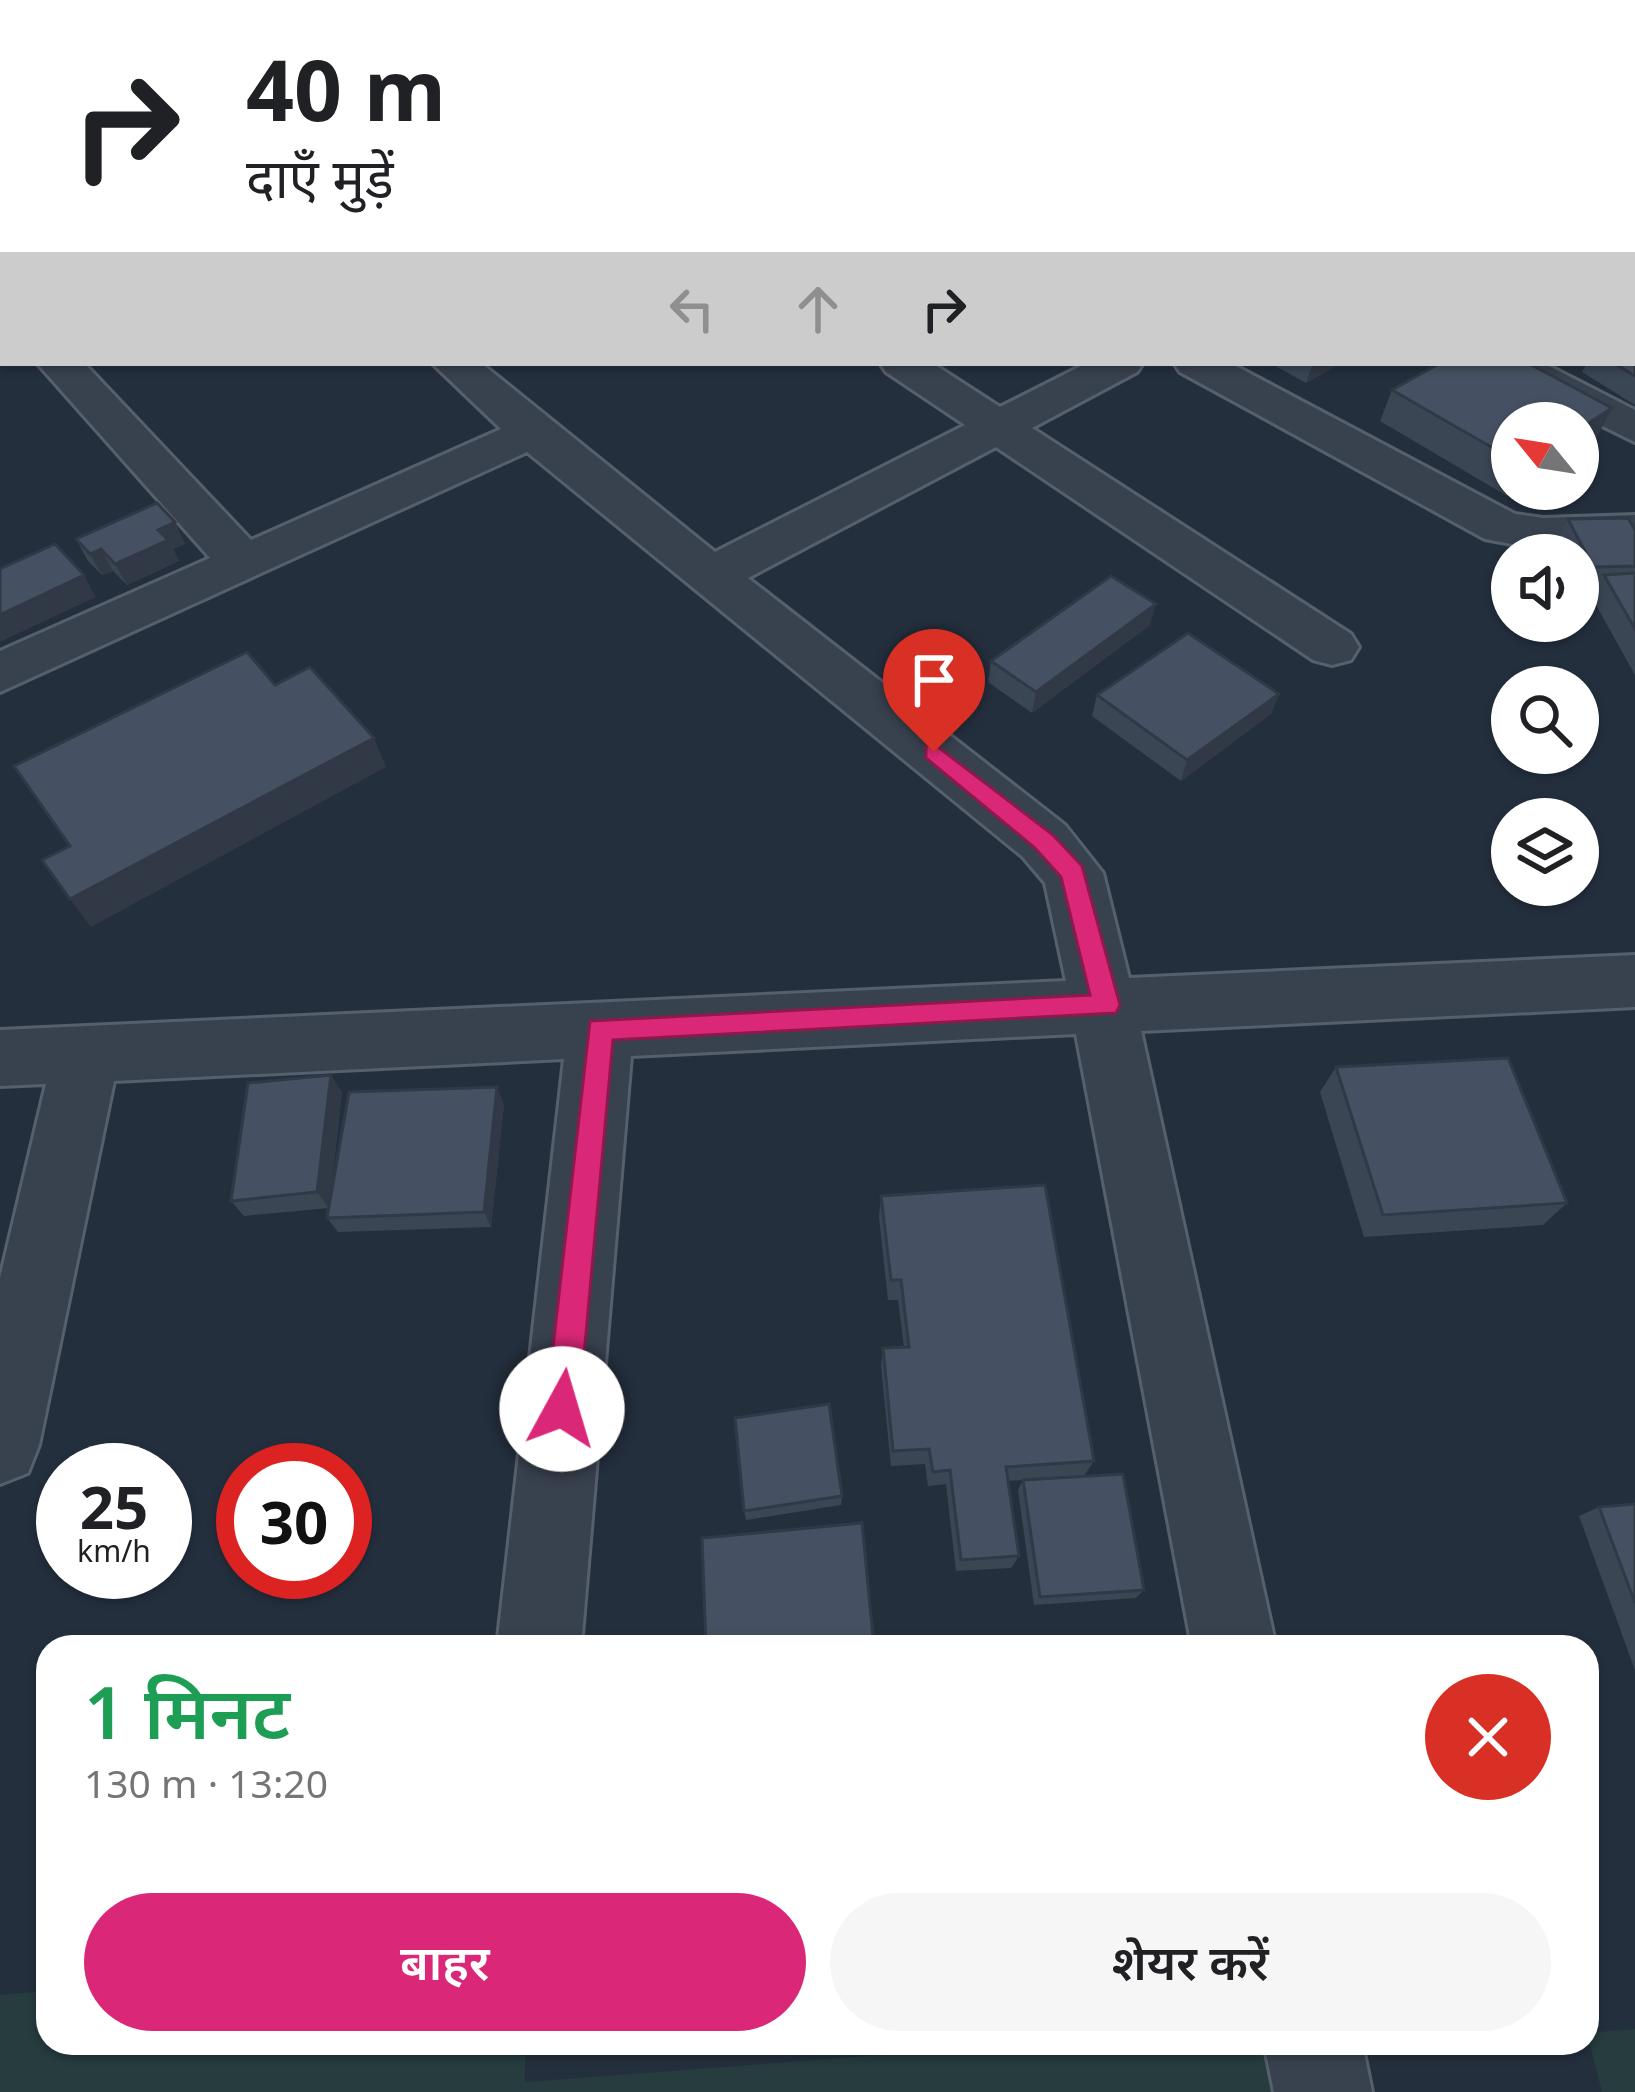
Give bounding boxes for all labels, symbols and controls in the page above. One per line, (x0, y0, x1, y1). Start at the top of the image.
text: 40 m (246, 31, 446, 146)
icon: right (48, 48, 204, 204)
text: दाएँ मुड़ें (246, 140, 394, 214)
icon: left (659, 276, 725, 342)
icon: ahead (785, 276, 851, 342)
icon: right (911, 276, 977, 342)
north arrow (1491, 402, 1599, 510)
map controls (1491, 402, 1599, 906)
button: sound (1491, 534, 1599, 642)
pin (883, 629, 985, 752)
icon: arrive (901, 647, 967, 713)
button: search (1491, 666, 1599, 774)
button: layers (1491, 798, 1599, 906)
position arrow (499, 1346, 625, 1472)
speed limit sign: 30 (216, 1443, 372, 1599)
text: 25 (80, 1465, 148, 1547)
text: km/h (77, 1530, 151, 1571)
text: 1 मिनट (84, 1662, 290, 1760)
button: close (1425, 1674, 1551, 1800)
text: 130 m · 13:20 (84, 1756, 328, 1809)
button: बाहर (84, 1893, 806, 2031)
button: शेयर करें (830, 1893, 1551, 2031)

